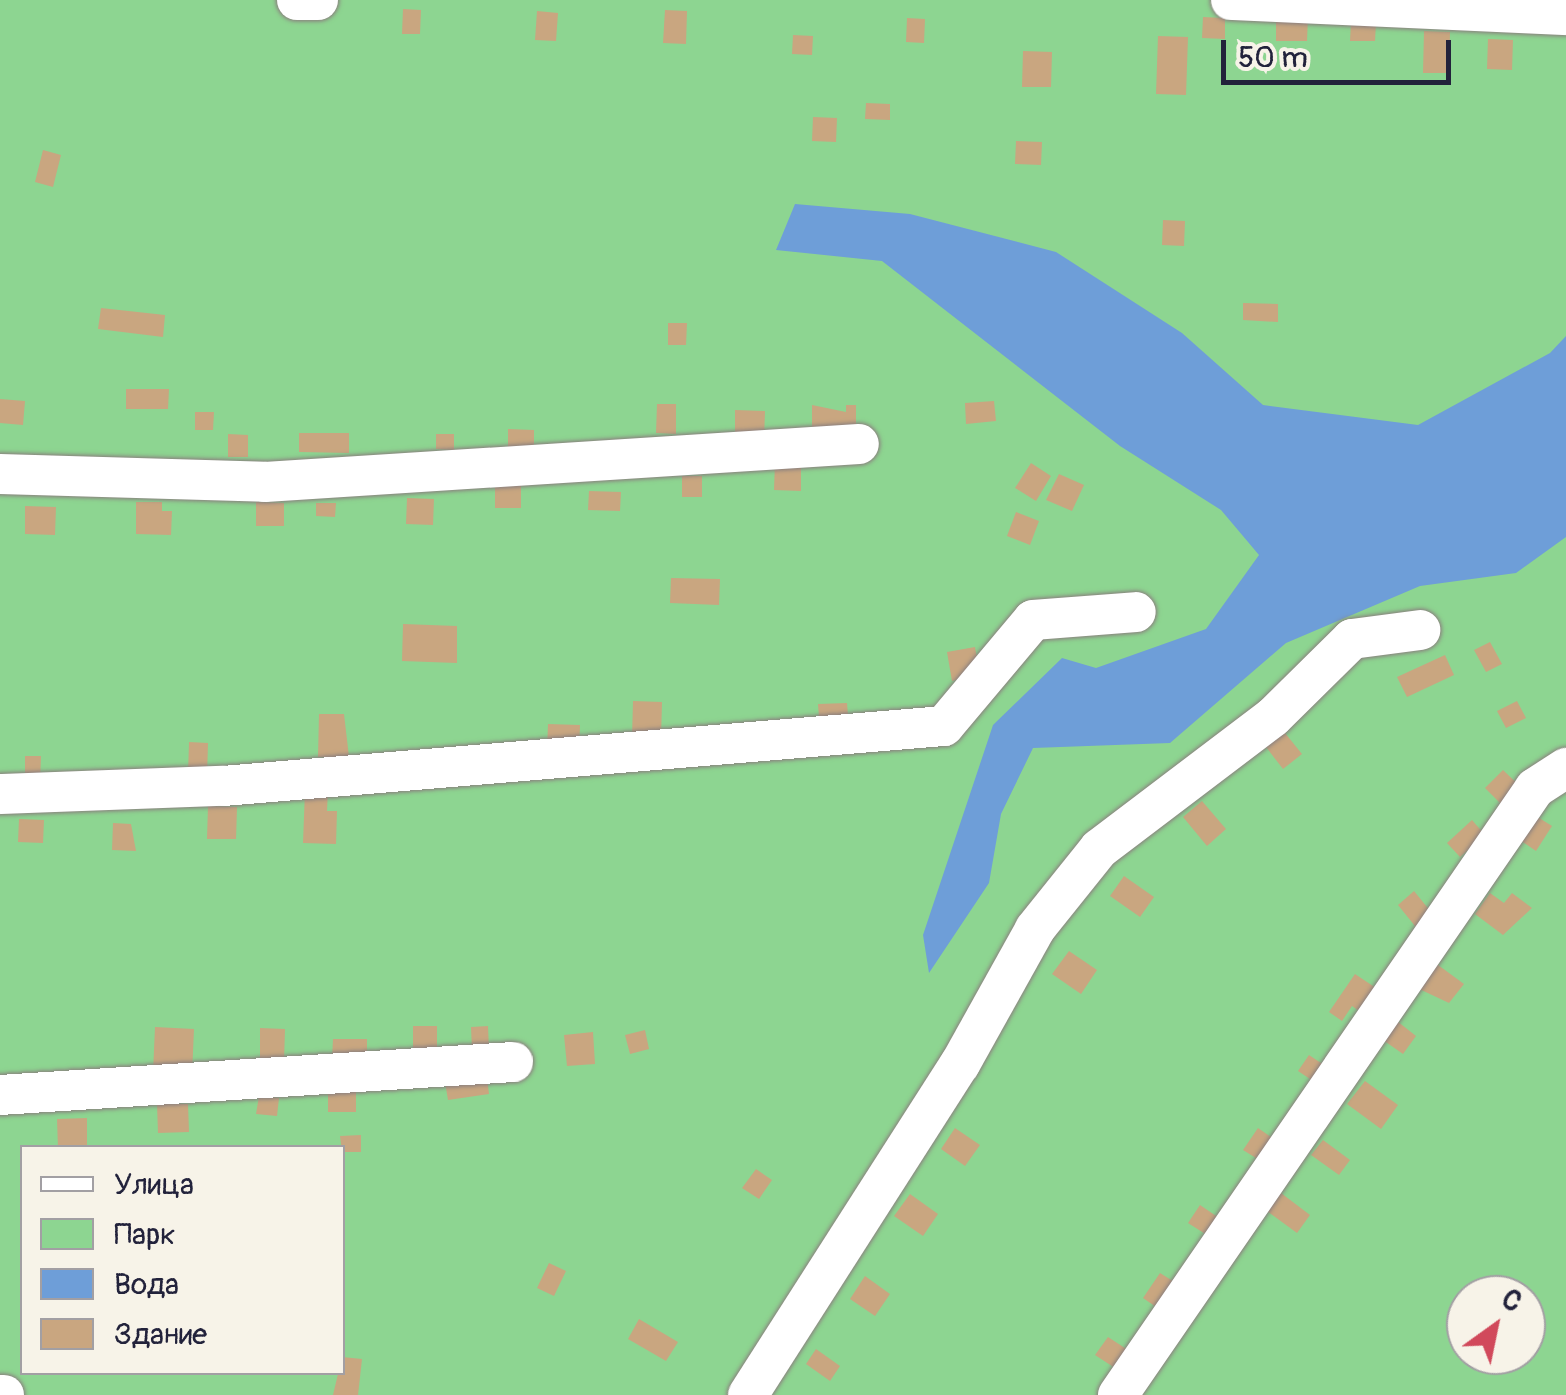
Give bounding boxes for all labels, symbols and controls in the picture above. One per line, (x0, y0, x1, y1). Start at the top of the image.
scale bar (1226, 20, 1456, 82)
text: 50 m (1238, 39, 1308, 76)
legend (20, 1145, 345, 1375)
text: Улица (114, 1166, 194, 1203)
text: Парк (114, 1216, 176, 1253)
text: Вода (114, 1266, 179, 1303)
north arrow (1446, 1275, 1546, 1375)
text: С (1495, 1282, 1528, 1320)
text: Здание (114, 1316, 207, 1353)

